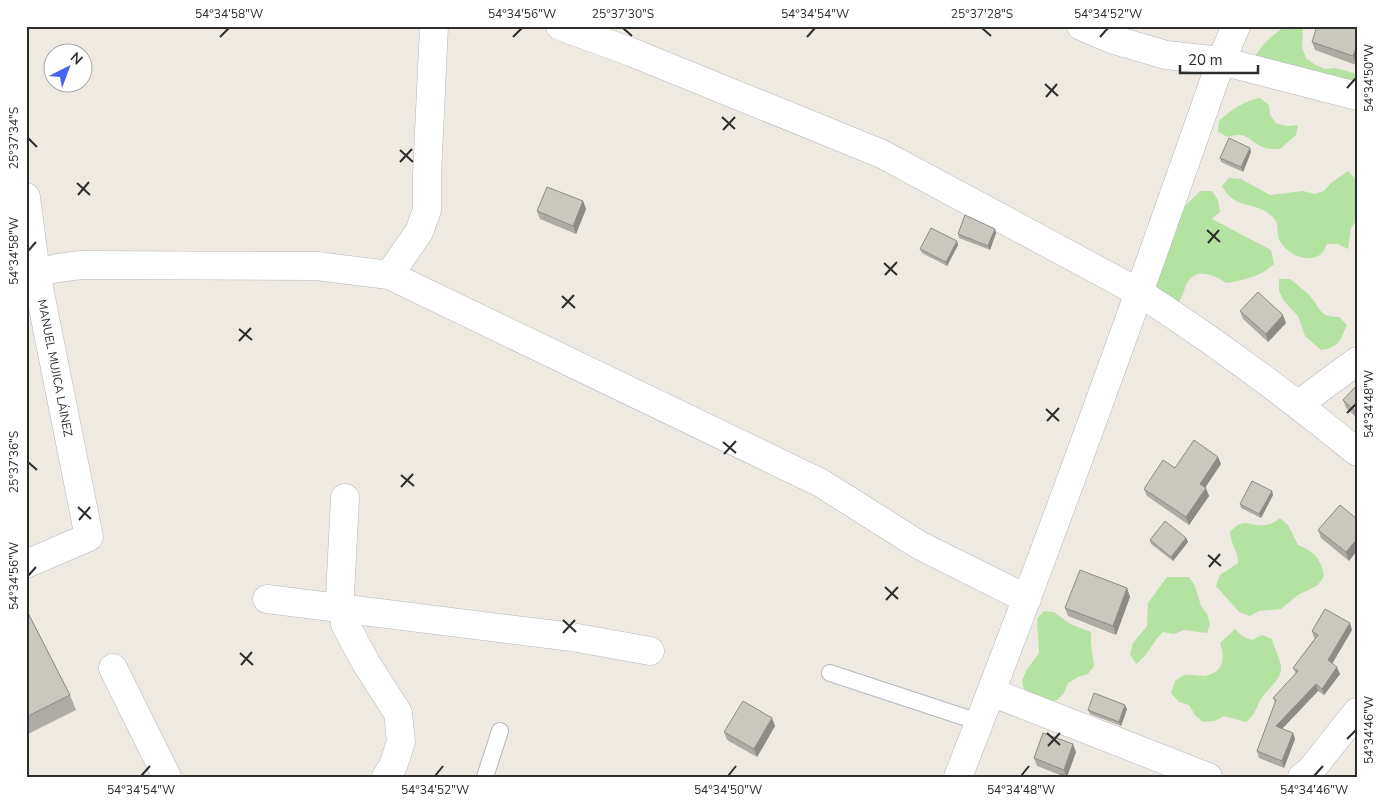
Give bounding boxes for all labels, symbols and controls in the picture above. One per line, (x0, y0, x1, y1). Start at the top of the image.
text: 54°34'58"W (195, 6, 263, 22)
text: 54°34'56"W (488, 6, 556, 22)
text: 25°37'30"S (592, 6, 654, 22)
text: 54°34'54"W (781, 6, 849, 22)
text: 25°37'28"S (951, 6, 1013, 22)
text: 54°34'52"W (1074, 6, 1142, 22)
north arrow (42, 42, 92, 92)
scale bar (1180, 42, 1258, 74)
text: 54°34'50"W (1361, 44, 1377, 112)
text: N (66, 48, 87, 69)
text: 20 m (1188, 50, 1223, 70)
text: 25°37'34"S (6, 107, 22, 169)
text: 54°34'58"W (6, 217, 22, 285)
street label: MANUEL MUJICA LÁINEZ (34, 298, 76, 438)
text: 54°34'48"W (1361, 370, 1377, 438)
text: 25°37'36"S (6, 431, 22, 493)
text: 54°34'56"W (6, 542, 22, 610)
text: 54°34'46"W (1361, 696, 1377, 764)
text: 54°34'54"W (107, 782, 175, 798)
text: 54°34'52"W (401, 782, 469, 798)
text: 54°34'50"W (694, 782, 762, 798)
text: 54°34'48"W (987, 782, 1055, 798)
text: 54°34'46"W (1280, 782, 1348, 798)

